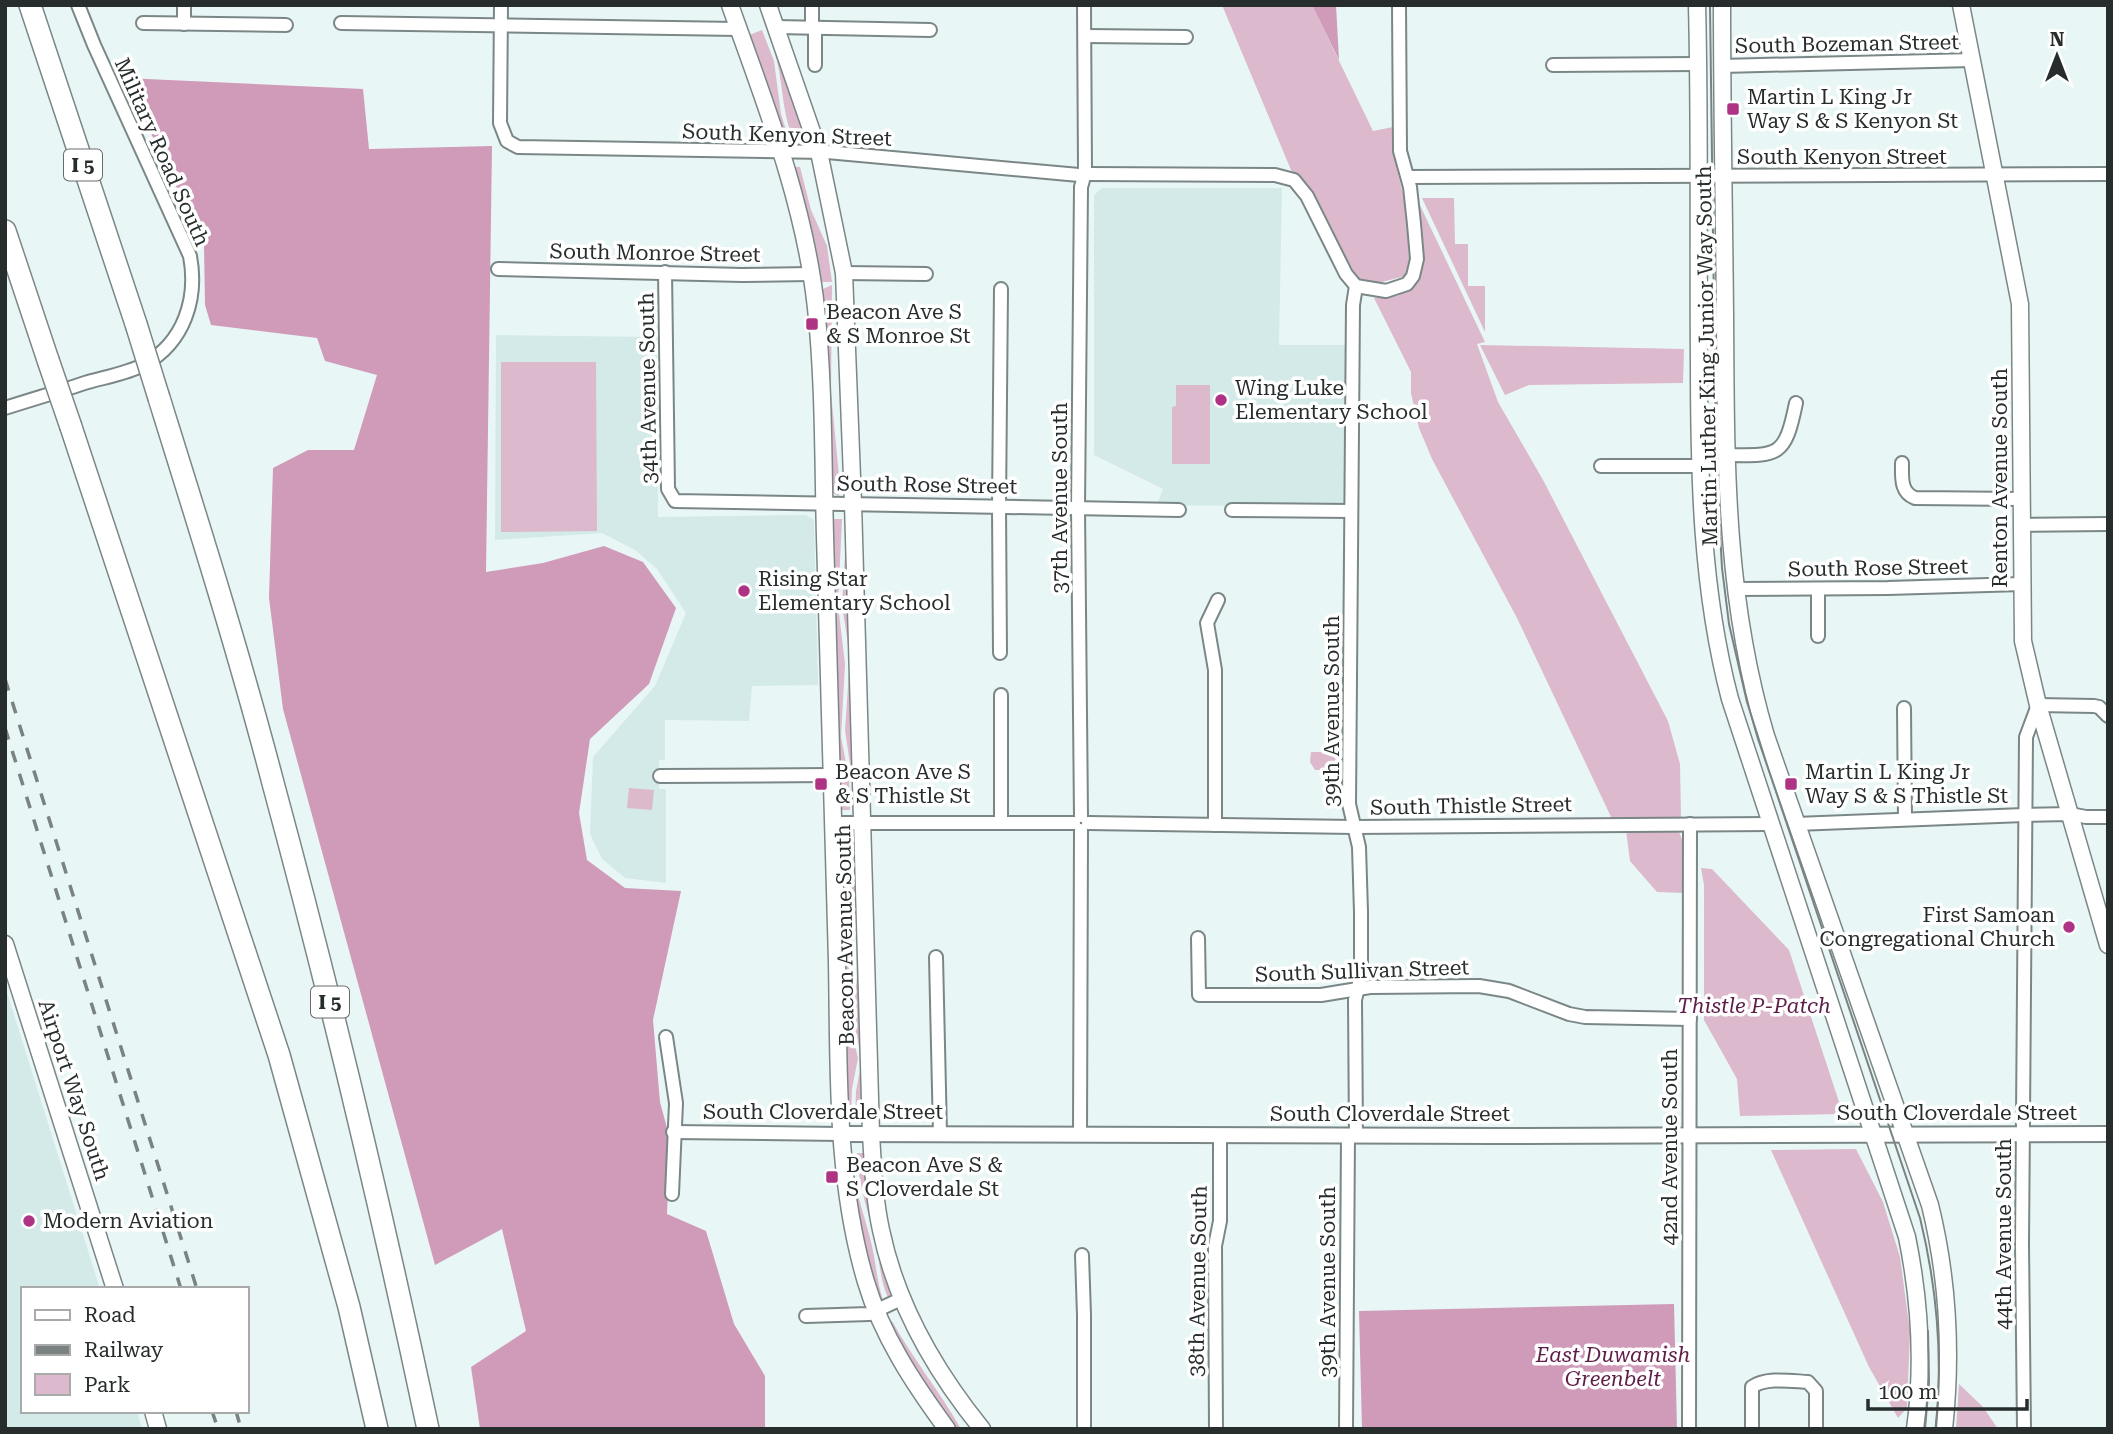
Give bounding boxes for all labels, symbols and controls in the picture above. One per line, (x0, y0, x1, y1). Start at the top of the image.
north arrow (2022, 21, 2092, 91)
text: N (2050, 28, 2065, 51)
street label: South Bozeman Street (1735, 30, 1959, 58)
street label: Military Road South (110, 54, 215, 250)
place label: Martin L King Jr Way S & S Kenyon St (1747, 85, 1958, 133)
marker: Martin L King Jr Way S & S Kenyon St (1725, 101, 1741, 117)
street label: South Kenyon Street (682, 119, 892, 151)
street label: South Kenyon Street (1737, 145, 1947, 169)
road number: I 5 (64, 150, 102, 181)
street label: Martin Luther King Junior Way South (1692, 165, 1722, 547)
street label: South Monroe Street (549, 239, 761, 267)
street label: 34th Avenue South (634, 292, 662, 484)
place label: Beacon Ave S & S Monroe St (826, 300, 971, 348)
marker: Beacon Ave S & S Monroe St (804, 316, 820, 332)
street label: Renton Avenue South (1988, 368, 2012, 588)
place label: Wing Luke Elementary School (1235, 376, 1428, 424)
marker: Wing Luke Elementary School (1213, 392, 1229, 408)
street label: 37th Avenue South (1048, 402, 1072, 594)
street label: South Rose Street (837, 471, 1017, 499)
street label: South Rose Street (1788, 554, 1968, 582)
place label: Rising Star Elementary School (758, 567, 951, 615)
marker: Rising Star Elementary School (736, 583, 752, 599)
street label: 39th Avenue South (1320, 615, 1344, 807)
place label: Beacon Ave S & S Thistle St (835, 760, 971, 808)
place label: Martin L King Jr Way S & S Thistle St (1805, 760, 2008, 808)
marker: Beacon Ave S & S Thistle St (813, 776, 829, 792)
marker: Martin L King Jr Way S & S Thistle St (1783, 776, 1799, 792)
street label: South Thistle Street (1370, 792, 1572, 820)
street label: Beacon Avenue South (831, 824, 859, 1046)
place label: First Samoan Congregational Church (1819, 903, 2055, 951)
marker: First Samoan Congregational Church (2061, 919, 2077, 935)
street label: South Sullivan Street (1255, 955, 1470, 987)
road number: I 5 (311, 986, 349, 1018)
park label: Thistle P-Patch (1677, 994, 1831, 1018)
street label: Airport Way South (33, 997, 115, 1184)
street label: 42nd Avenue South (1658, 1048, 1682, 1246)
street label: South Cloverdale Street (703, 1100, 943, 1124)
street label: South Cloverdale Street (1837, 1101, 2077, 1125)
street label: South Cloverdale Street (1270, 1102, 1510, 1126)
street label: 44th Avenue South (1992, 1138, 2016, 1330)
place label: Beacon Ave S & S Cloverdale St (846, 1153, 1003, 1201)
marker: Beacon Ave S & S Cloverdale St (824, 1169, 840, 1185)
street label: 38th Avenue South (1184, 1185, 1212, 1377)
street label: 39th Avenue South (1316, 1186, 1340, 1378)
place label: Modern Aviation (43, 1209, 214, 1233)
marker: Modern Aviation (21, 1213, 37, 1229)
legend (21, 1287, 248, 1413)
text: Road (84, 1303, 136, 1327)
text: Railway (84, 1338, 164, 1362)
park label: East Duwamish Greenbelt (1535, 1343, 1691, 1391)
scale bar (1868, 1368, 2027, 1412)
text: Park (84, 1373, 130, 1397)
text: 100 m (1878, 1380, 1938, 1404)

